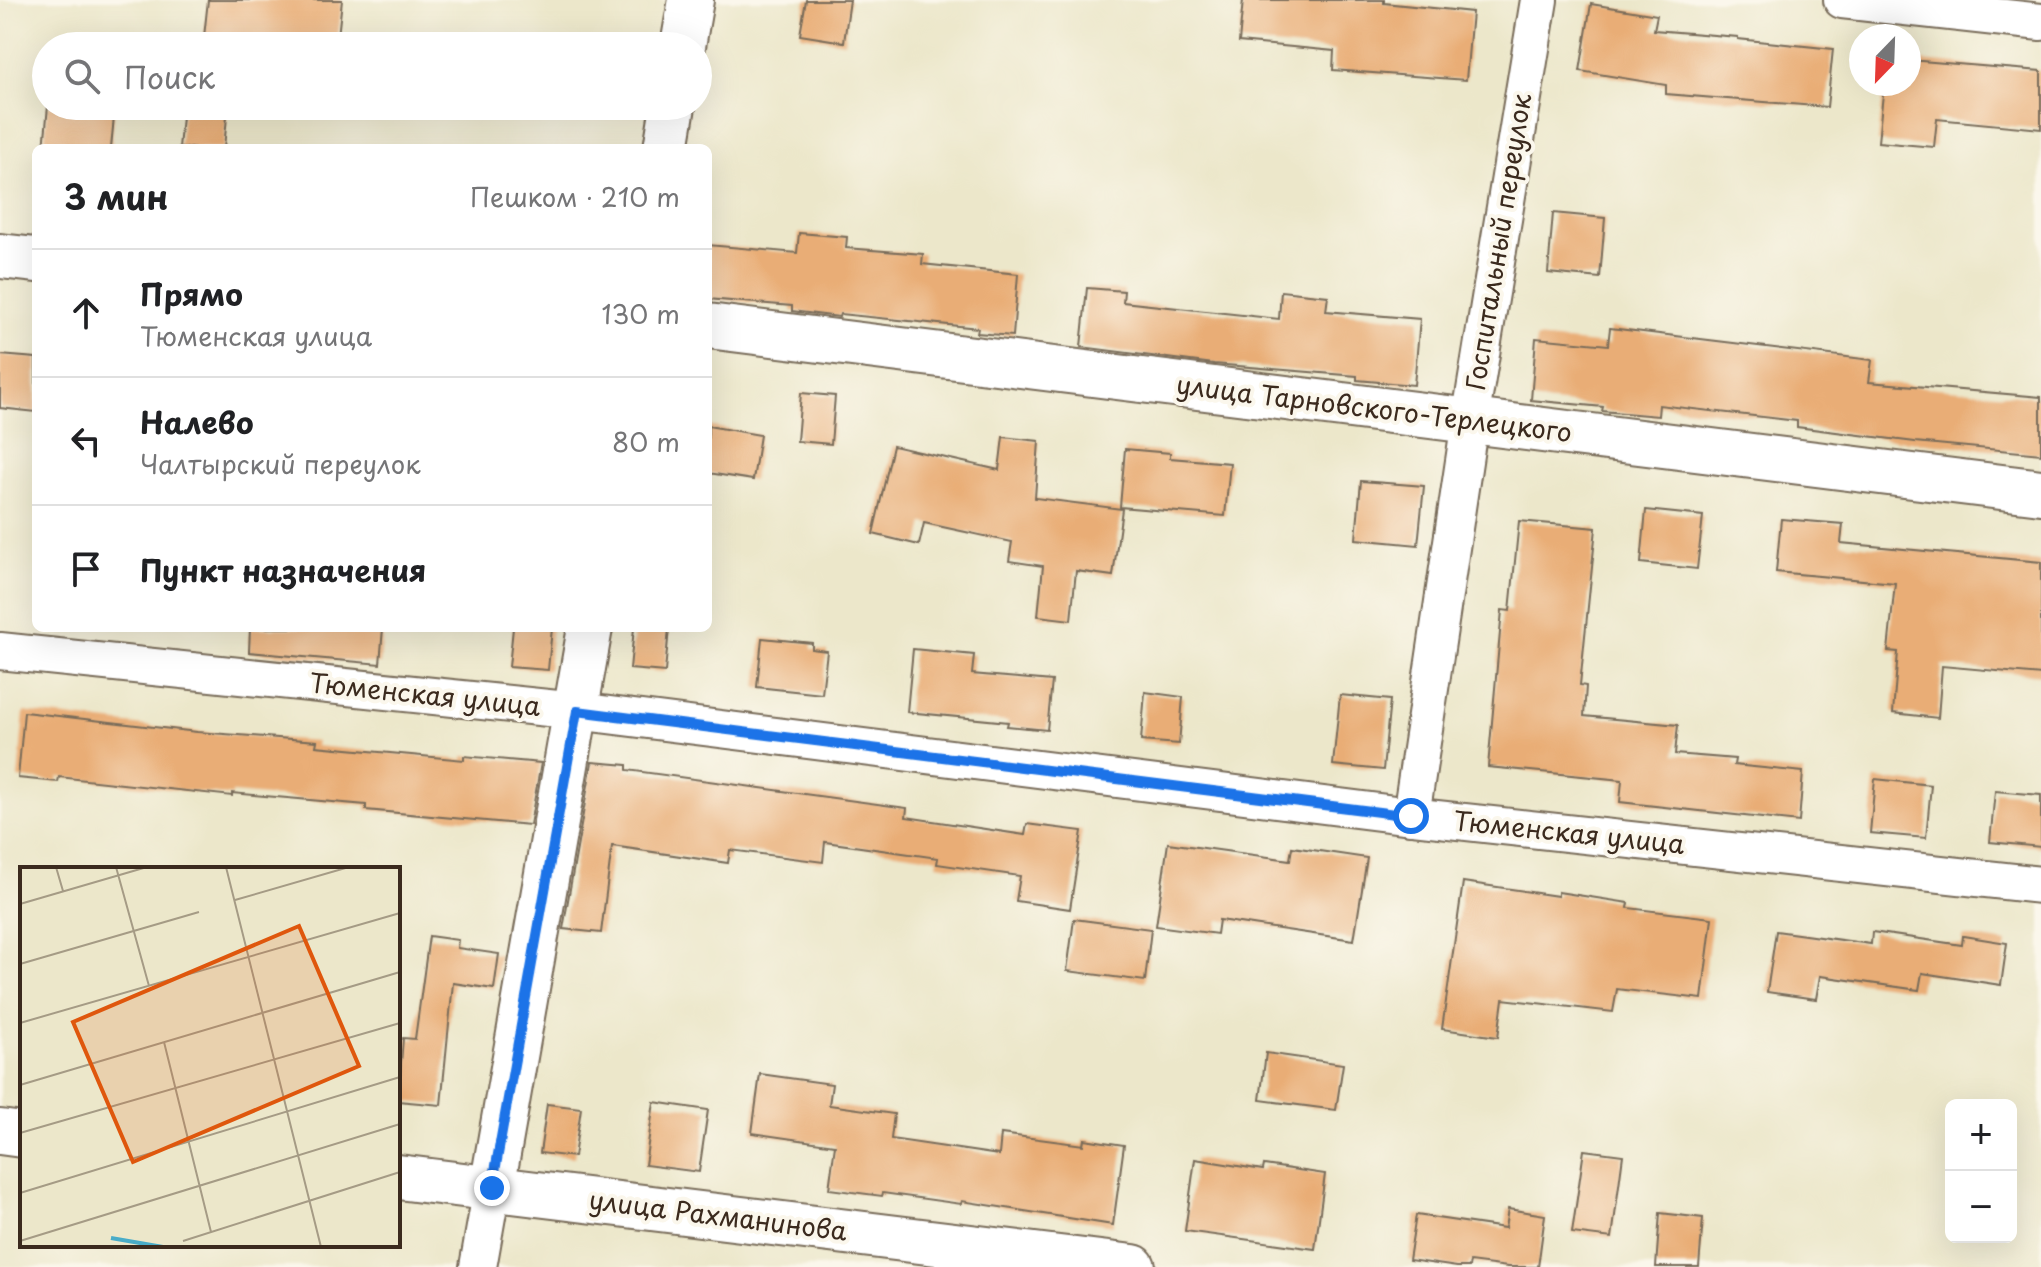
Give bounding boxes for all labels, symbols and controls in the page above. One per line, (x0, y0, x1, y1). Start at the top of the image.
north arrow (1849, 24, 1921, 96)
search box (32, 32, 712, 120)
icon: search (60, 54, 104, 98)
text: Поиск (124, 54, 215, 99)
street label: Госпитальный переулок (1455, 90, 1540, 393)
text: 3 мин (64, 170, 168, 222)
text: Пешком · 210 m (470, 177, 680, 216)
text: Прямо (140, 271, 243, 316)
icon: ahead (64, 291, 108, 335)
text: 130 m (601, 294, 680, 333)
text: Тюменская улица (140, 316, 372, 355)
street label: улица Тарновского-Терлецкого (1174, 364, 1574, 451)
text: Налево (140, 399, 254, 444)
icon: left (64, 419, 108, 463)
text: 80 m (612, 422, 680, 461)
text: Чалтырский переулок (140, 444, 421, 483)
icon: arrive (64, 547, 108, 591)
text: Пункт назначения (140, 547, 426, 592)
street label: Тюменская улица (308, 662, 543, 725)
route start (1393, 798, 1429, 834)
street label: Тюменская улица (1452, 800, 1687, 863)
inset map (20, 867, 400, 1247)
map controls (1945, 1099, 2017, 1243)
button: + (1945, 1099, 2017, 1171)
route end (474, 1170, 510, 1206)
button: − (1945, 1171, 2017, 1243)
street label: улица Рахманинова (587, 1179, 850, 1250)

